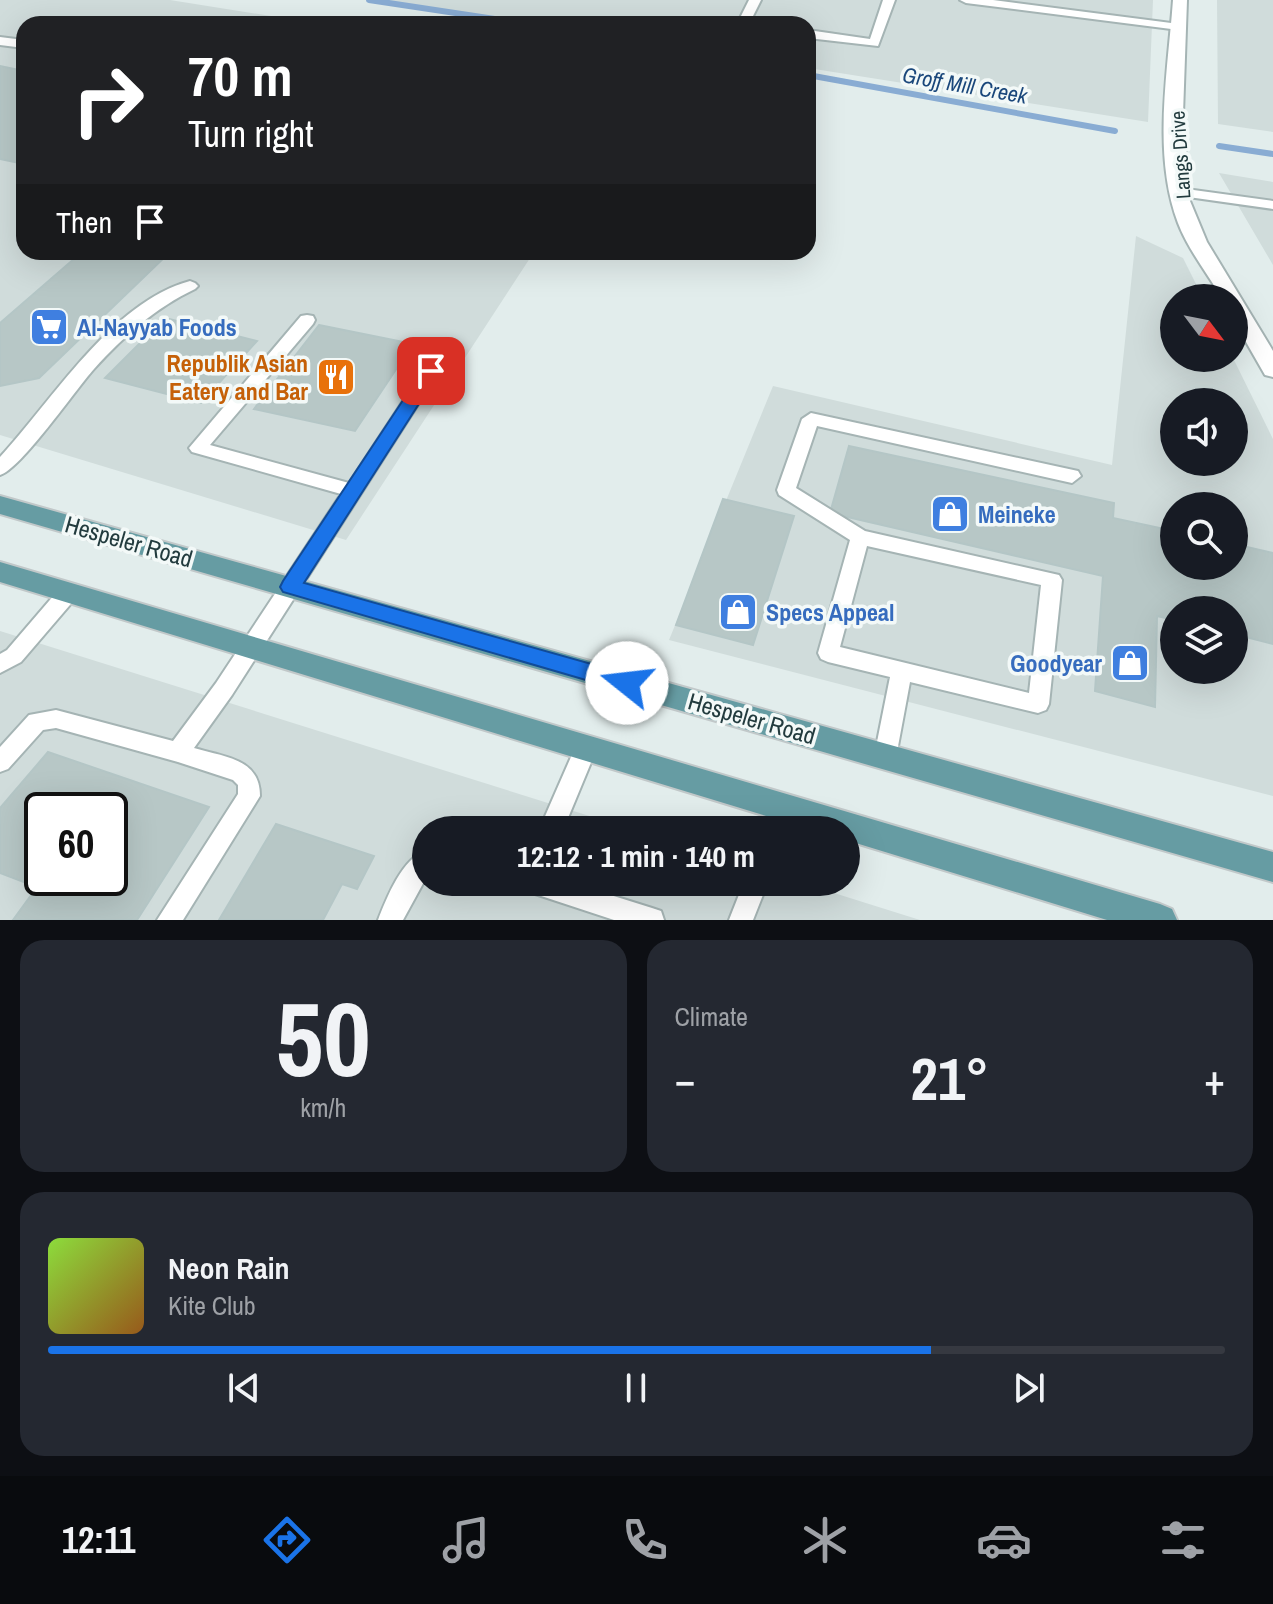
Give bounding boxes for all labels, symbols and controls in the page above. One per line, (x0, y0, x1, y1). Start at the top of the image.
text: 70 m (188, 38, 293, 113)
icon: right (56, 48, 160, 152)
water label: Groff Mill Creek (900, 59, 1031, 111)
text: Turn right (188, 110, 313, 158)
street label: Langs Drive (1163, 110, 1197, 200)
icon: arrive (128, 200, 172, 244)
text: Then (56, 202, 112, 242)
north arrow (1160, 284, 1248, 372)
map controls (1160, 284, 1248, 684)
supermarket icon: Al-Nayyab Foods (28, 306, 70, 348)
place label: Al-Nayyab Foods (77, 311, 237, 343)
pin (397, 337, 465, 405)
place label: Republik Asian Eatery and Bar (167, 347, 308, 407)
icon: arrive (409, 349, 453, 393)
restaurant icon: Republik Asian Eatery and Bar (315, 356, 357, 398)
button: sound (1160, 388, 1248, 476)
button: search (1160, 492, 1248, 580)
shop icon: Meineke (929, 493, 971, 535)
place label: Meineke (978, 498, 1056, 530)
street label: Hespeler Road (61, 508, 197, 574)
shop icon: Specs Appeal (717, 591, 759, 633)
place label: Specs Appeal (766, 596, 894, 628)
button: layers (1160, 596, 1248, 684)
position arrow (585, 641, 669, 725)
shop icon: Goodyear (1109, 642, 1151, 684)
place label: Goodyear (1010, 647, 1102, 679)
street label: Hespeler Road (684, 685, 820, 751)
speed limit sign: 60 (24, 792, 128, 896)
text: 12:12 · 1 min · 140 m (517, 836, 755, 876)
text: 50 (276, 968, 371, 1108)
text: Climate (675, 999, 748, 1034)
text: 21° (910, 1038, 989, 1119)
text: − (675, 1049, 696, 1109)
text: + (1204, 1049, 1225, 1109)
text: km/h (300, 1090, 346, 1125)
text: Neon Rain (168, 1248, 290, 1288)
text: Kite Club (168, 1288, 256, 1323)
icon: previous (222, 1366, 266, 1410)
icon: pause (614, 1366, 658, 1410)
icon: next (1007, 1366, 1051, 1410)
icon: directions (259, 1512, 315, 1568)
icon: music (438, 1512, 494, 1568)
icon: phone (617, 1512, 673, 1568)
icon: climate (797, 1512, 853, 1568)
icon: car (976, 1512, 1032, 1568)
icon: filters (1155, 1512, 1211, 1568)
text: 12:11 (62, 1516, 136, 1564)

